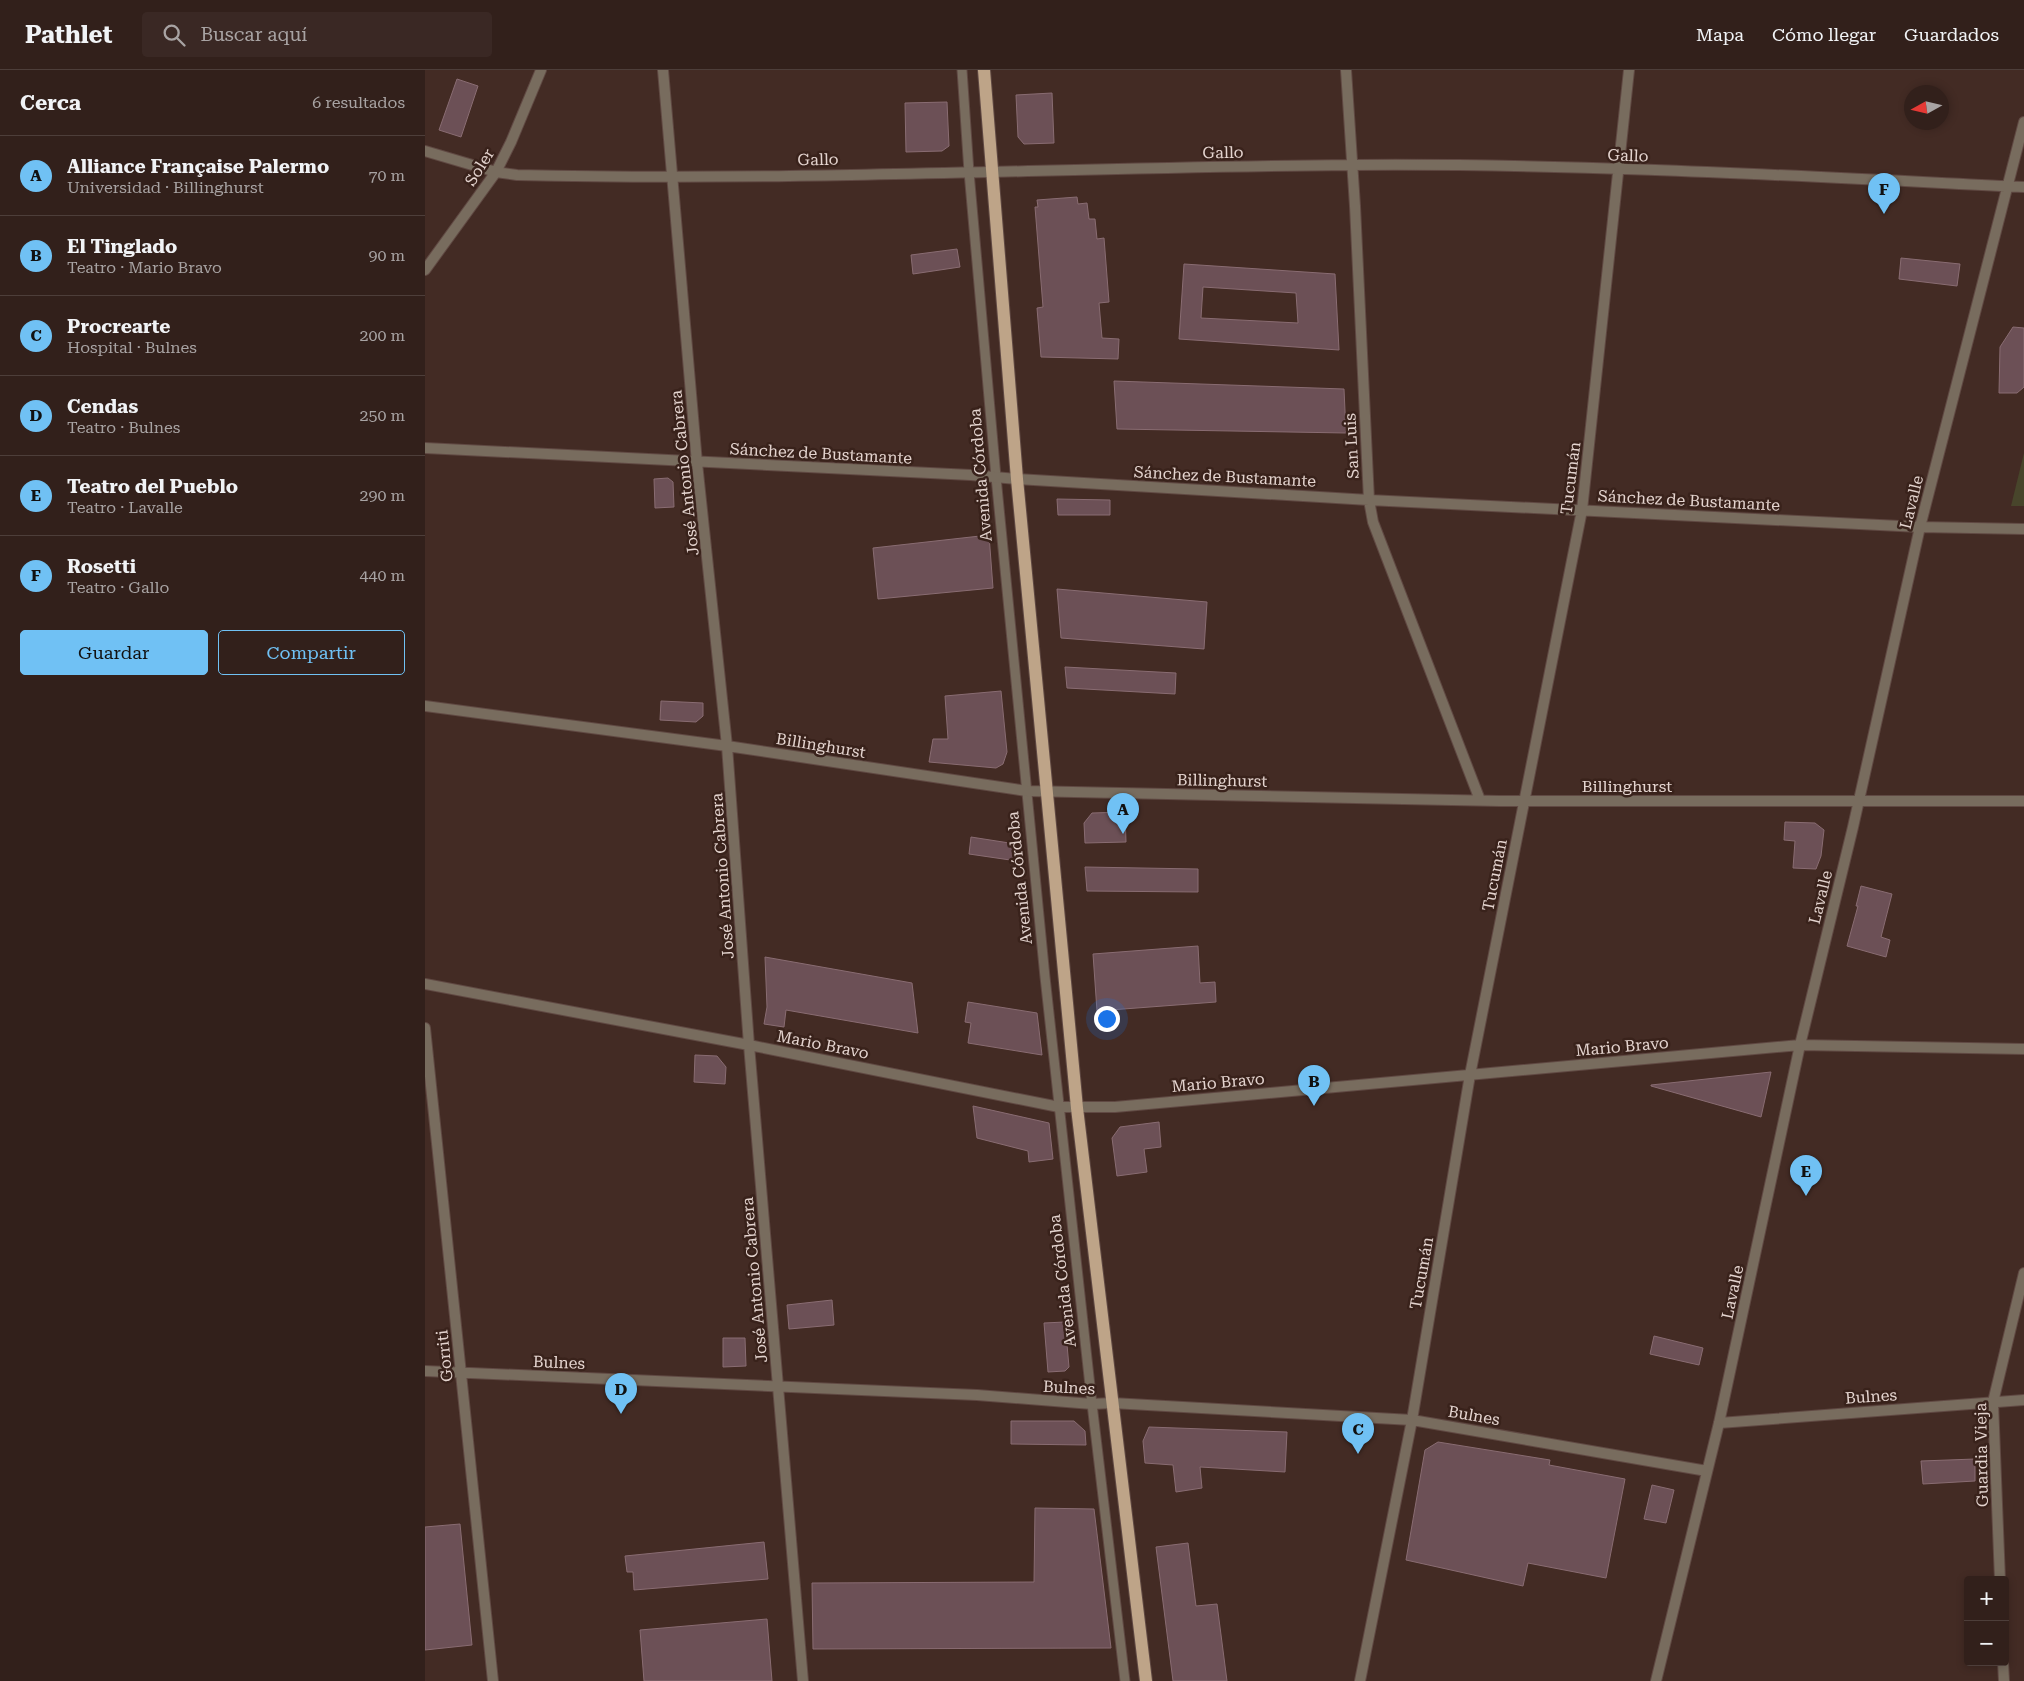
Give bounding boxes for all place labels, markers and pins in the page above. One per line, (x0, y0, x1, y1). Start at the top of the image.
pin: F (1868, 173, 1900, 214)
pin: A (1107, 793, 1139, 834)
pin: B (1298, 1065, 1330, 1106)
pin: E (1790, 1155, 1822, 1196)
pin: D (605, 1373, 637, 1414)
pin: C (1342, 1413, 1374, 1454)

